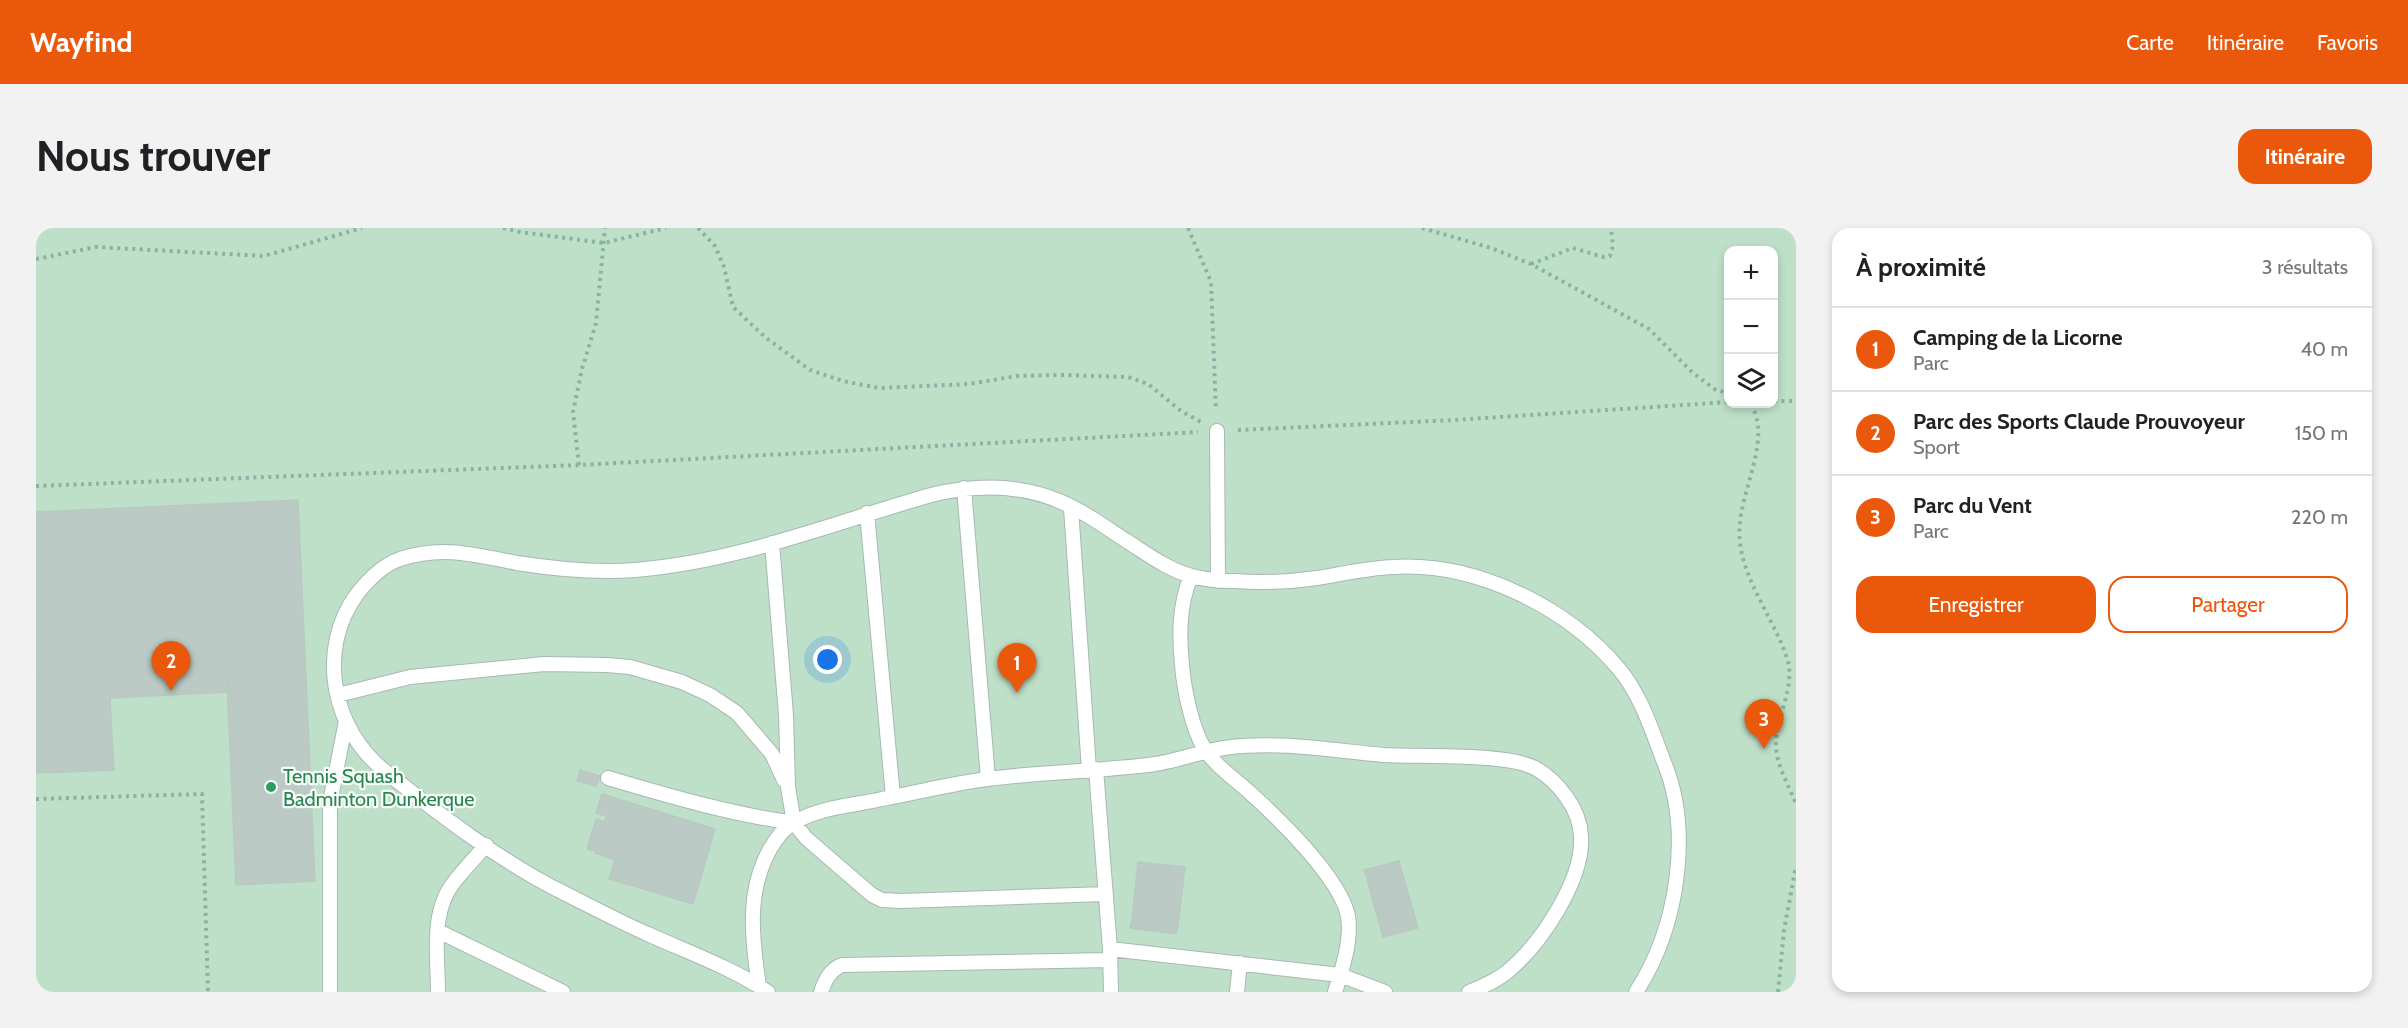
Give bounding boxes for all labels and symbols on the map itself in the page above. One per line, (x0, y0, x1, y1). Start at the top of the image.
pin: 2 (152, 642, 190, 691)
pin: 1 (998, 644, 1036, 693)
your location (813, 645, 842, 674)
pin: 3 (1744, 700, 1784, 749)
place label: Tennis Squash Badminton Dunkerque (283, 764, 475, 811)
marker: Tennis Squash Badminton Dunkerque (264, 780, 278, 794)

